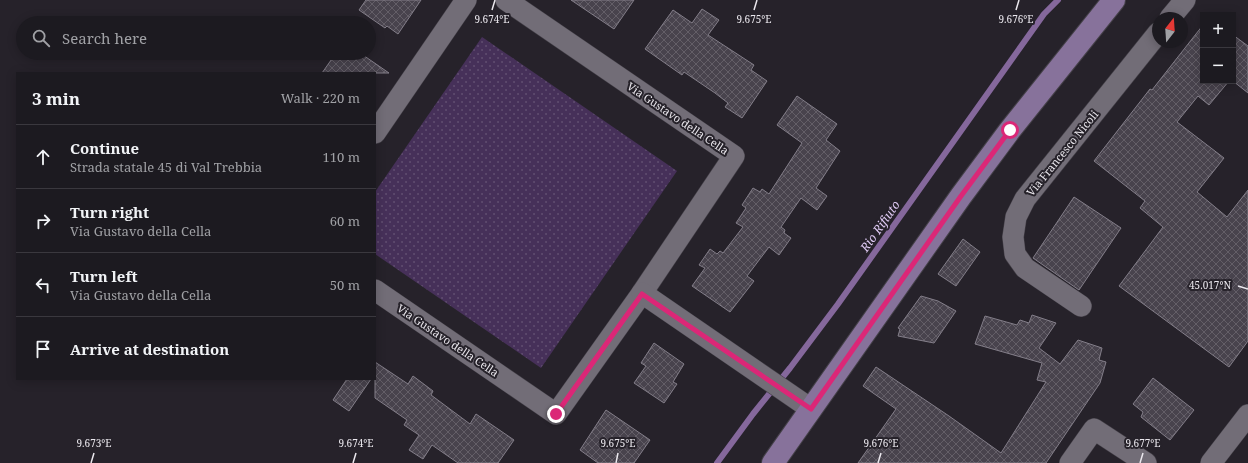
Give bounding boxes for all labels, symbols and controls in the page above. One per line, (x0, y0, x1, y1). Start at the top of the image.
text: 9.674°E (474, 12, 510, 26)
text: 9.675°E (736, 12, 772, 26)
text: 9.676°E (998, 12, 1034, 26)
north arrow (1152, 12, 1188, 48)
map controls (1200, 12, 1236, 84)
button: + (1200, 12, 1236, 48)
search box (16, 16, 376, 60)
icon: search (30, 27, 52, 49)
text: Search here (62, 28, 147, 48)
button: − (1200, 48, 1236, 84)
street label: Via Gustavo della Cella (624, 78, 732, 158)
text: 3 min (32, 87, 80, 110)
text: Walk · 220 m (281, 89, 360, 107)
street label: Via Francesco Nicoli (1023, 107, 1102, 199)
route start (1001, 121, 1019, 139)
text: Continue (70, 138, 139, 158)
icon: ahead (32, 146, 54, 168)
text: 110 m (323, 148, 360, 166)
text: Strada statale 45 di Val Trebbia (70, 158, 262, 176)
water label: Rio Rifiuto (856, 197, 904, 256)
text: Turn right (70, 202, 149, 222)
icon: right (32, 210, 54, 232)
text: 60 m (330, 212, 360, 230)
text: Via Gustavo della Cella (70, 222, 211, 240)
text: Turn left (70, 266, 138, 286)
icon: left (32, 274, 54, 296)
text: 50 m (330, 276, 360, 294)
text: 45.017°N (1189, 278, 1231, 292)
text: Via Gustavo della Cella (70, 286, 211, 304)
street label: Via Gustavo della Cella (394, 300, 502, 380)
icon: arrive (32, 338, 54, 360)
text: Arrive at destination (70, 339, 229, 359)
route end (547, 405, 565, 423)
text: 9.673°E (76, 436, 112, 450)
text: 9.674°E (338, 436, 374, 450)
text: 9.675°E (600, 436, 636, 450)
text: 9.676°E (863, 436, 899, 450)
text: 9.677°E (1125, 436, 1161, 450)

